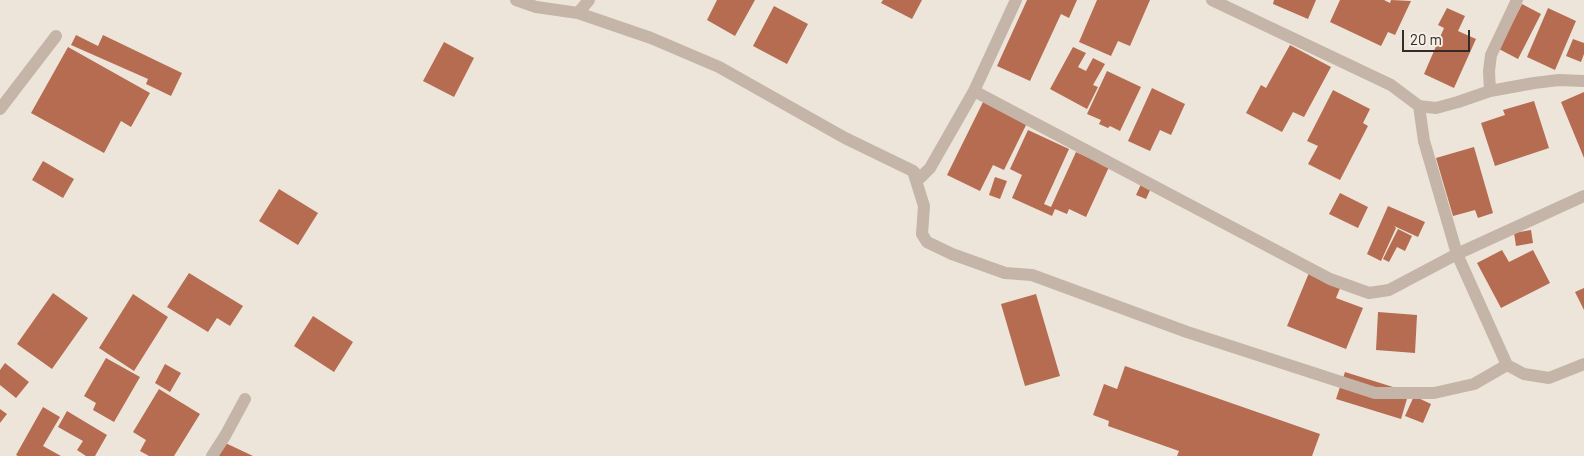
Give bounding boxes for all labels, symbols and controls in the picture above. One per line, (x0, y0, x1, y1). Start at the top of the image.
scale bar (1404, 20, 1472, 52)
text: 20 m (1410, 30, 1442, 48)

